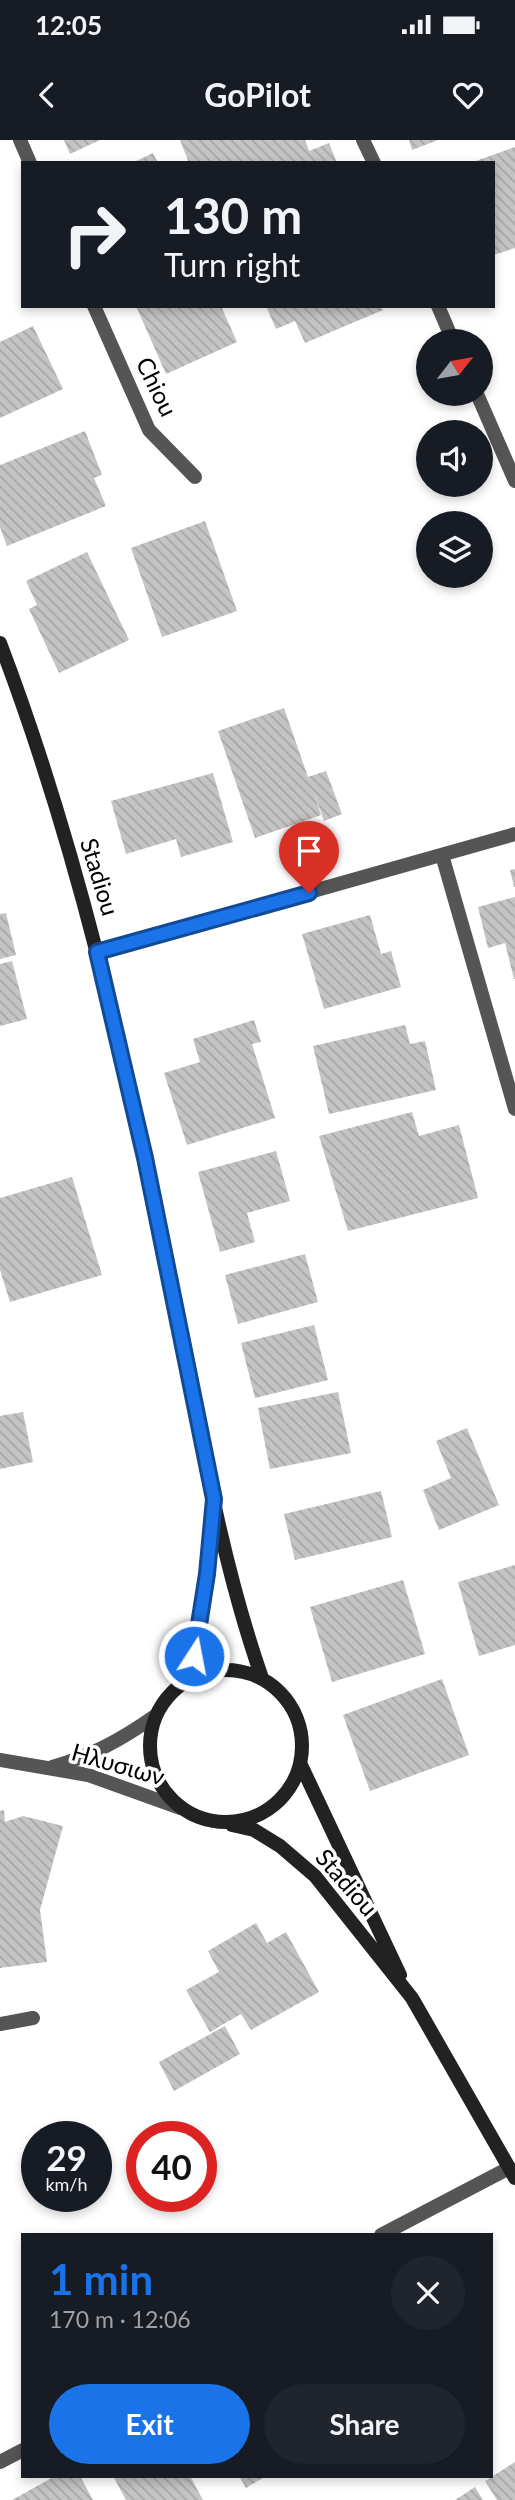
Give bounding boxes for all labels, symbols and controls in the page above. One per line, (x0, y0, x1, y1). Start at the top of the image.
text: 12:05 (35, 9, 102, 41)
text: GoPilot (204, 75, 311, 114)
icon: back (28, 76, 66, 114)
icon: heart (449, 76, 487, 114)
text: 130 m (164, 186, 302, 244)
icon: right (49, 189, 140, 280)
text: Turn right (164, 245, 300, 284)
north arrow (416, 329, 494, 406)
map controls (416, 329, 493, 588)
street label: Chiou (131, 352, 184, 421)
button: sound (416, 420, 493, 497)
button: layers (416, 511, 493, 588)
pin (279, 821, 339, 893)
icon: arrive (290, 832, 328, 870)
street label: Stadiou (75, 834, 126, 919)
position arrow (157, 1619, 231, 1693)
street label: Ηλυσιων (69, 1737, 168, 1791)
street label: Stadiou (310, 1843, 384, 1921)
speed limit sign: 40 (126, 2121, 217, 2212)
text: 29 (46, 2136, 87, 2178)
text: km/h (45, 2173, 88, 2195)
text: 1 min (49, 2254, 153, 2304)
button: close (391, 2256, 465, 2330)
text: 170 m · 12:06 (49, 2305, 191, 2333)
button: Exit (49, 2384, 250, 2464)
button: Share (264, 2384, 465, 2464)

